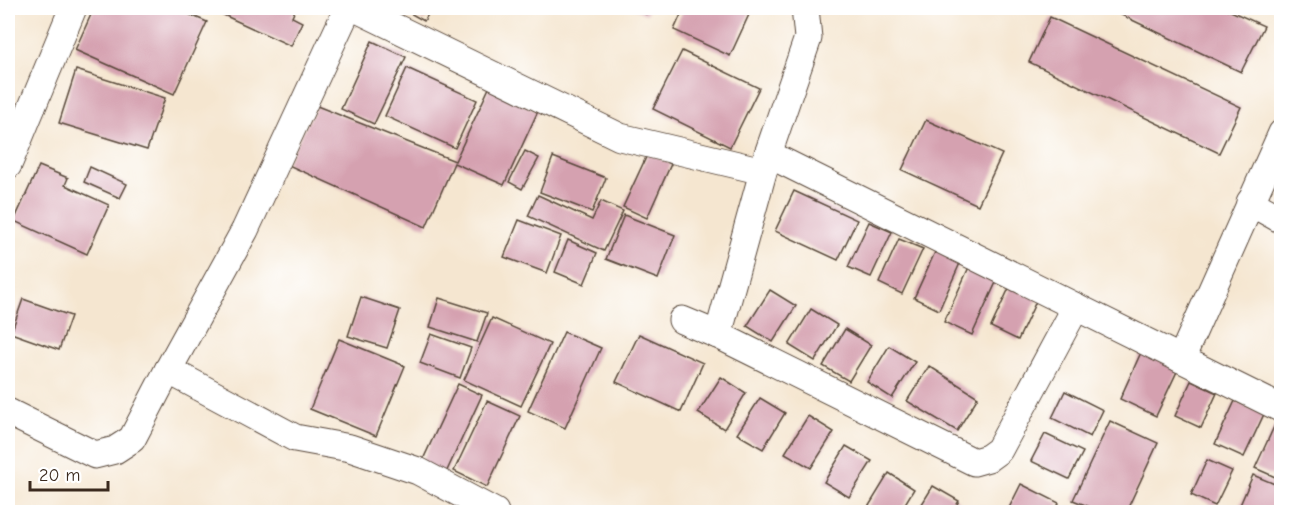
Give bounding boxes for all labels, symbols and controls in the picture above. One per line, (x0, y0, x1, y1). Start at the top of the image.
scale bar (30, 454, 108, 492)
text: 20 m (39, 465, 80, 486)

